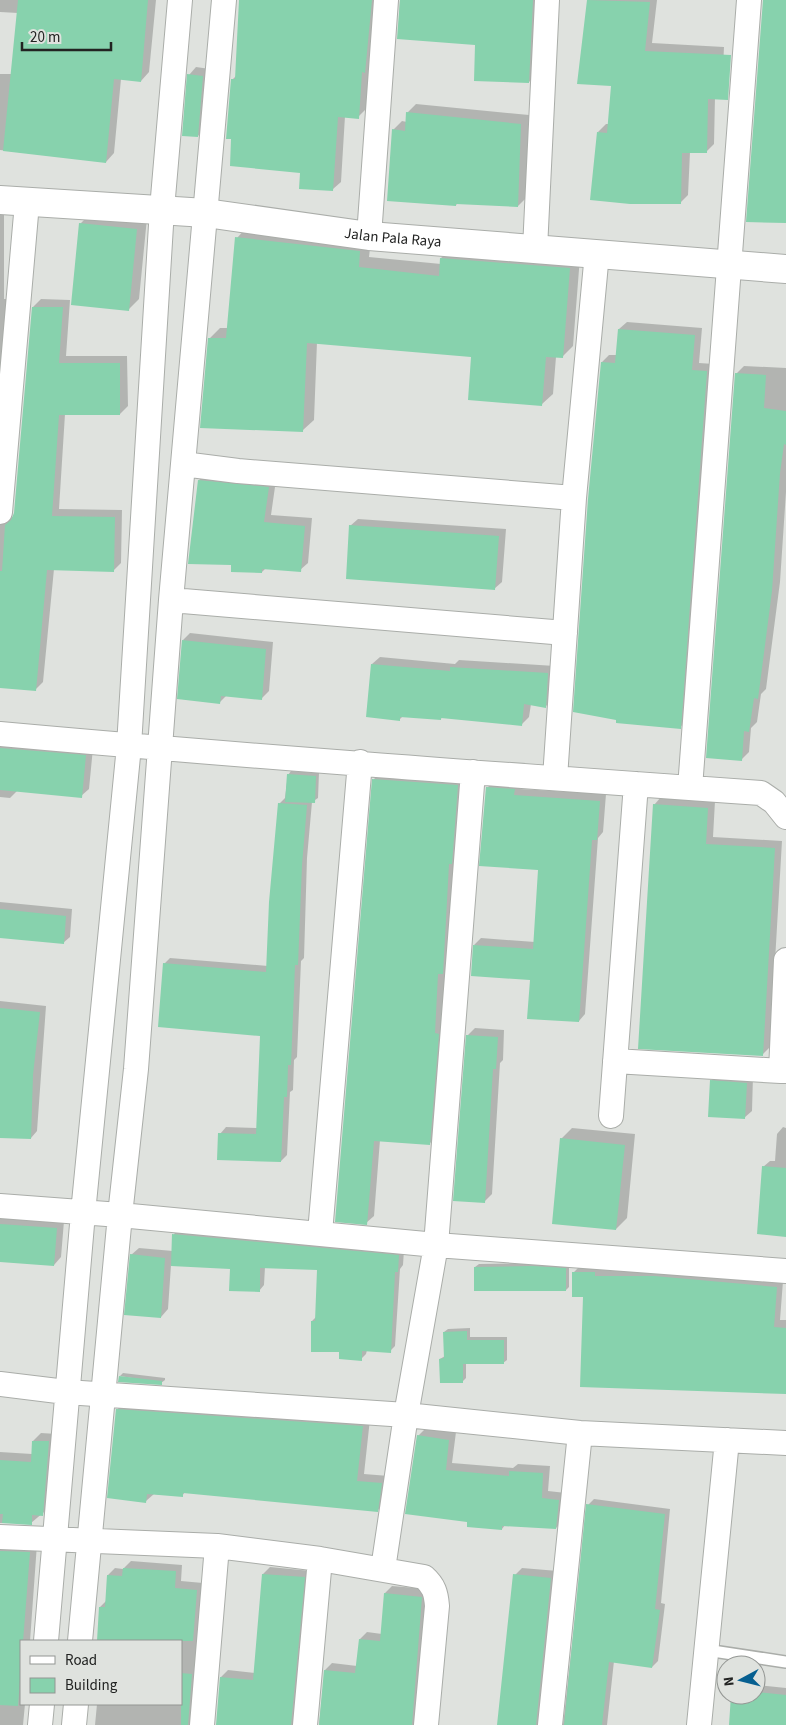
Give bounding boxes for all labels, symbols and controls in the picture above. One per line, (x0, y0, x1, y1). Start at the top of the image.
scale bar (22, 20, 111, 52)
text: 20 m (30, 27, 60, 48)
street label: Jalan Pala Raya (343, 222, 442, 252)
legend (20, 1640, 182, 1705)
text: Road (65, 1650, 97, 1671)
north arrow (716, 1655, 766, 1705)
text: Building (65, 1675, 118, 1696)
text: N (719, 1676, 740, 1687)

